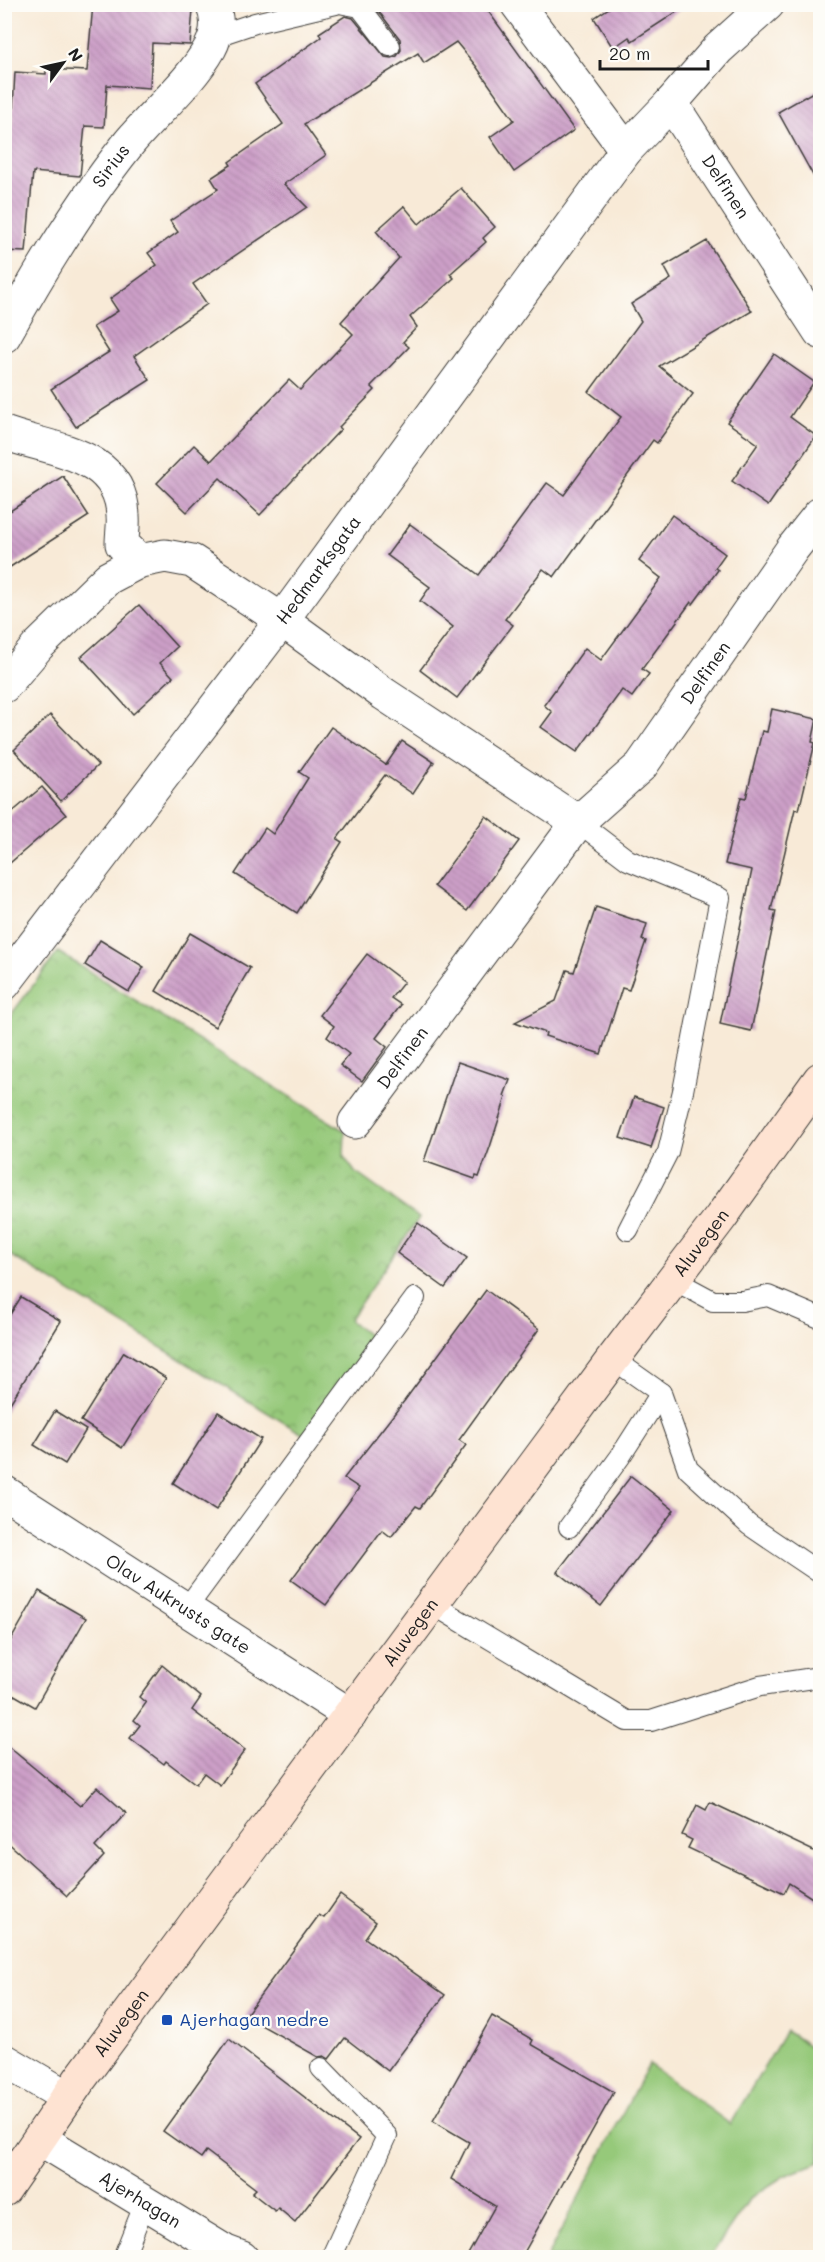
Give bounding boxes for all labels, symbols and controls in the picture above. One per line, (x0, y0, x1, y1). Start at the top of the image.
north arrow (33, 33, 93, 93)
scale bar (600, 33, 708, 71)
text: 20 m (609, 41, 650, 65)
text: N (64, 44, 88, 65)
street label: Sirius (86, 139, 135, 192)
street label: Delfinen (697, 150, 756, 223)
street label: Hedmarksgata (270, 510, 366, 629)
street label: Delfinen (675, 636, 735, 709)
street label: Delfinen (371, 1021, 433, 1093)
street label: Aluvegen (667, 1204, 734, 1281)
street label: Olav Aukrusts gate (101, 1548, 256, 1659)
street label: Aluvegen (377, 1593, 443, 1671)
street label: Aluvegen (87, 1984, 154, 2062)
place label: Ajerhagan nedre (179, 2007, 329, 2031)
marker: Ajerhagan nedre (160, 2013, 174, 2027)
street label: Ajerhagan (95, 2165, 186, 2233)

